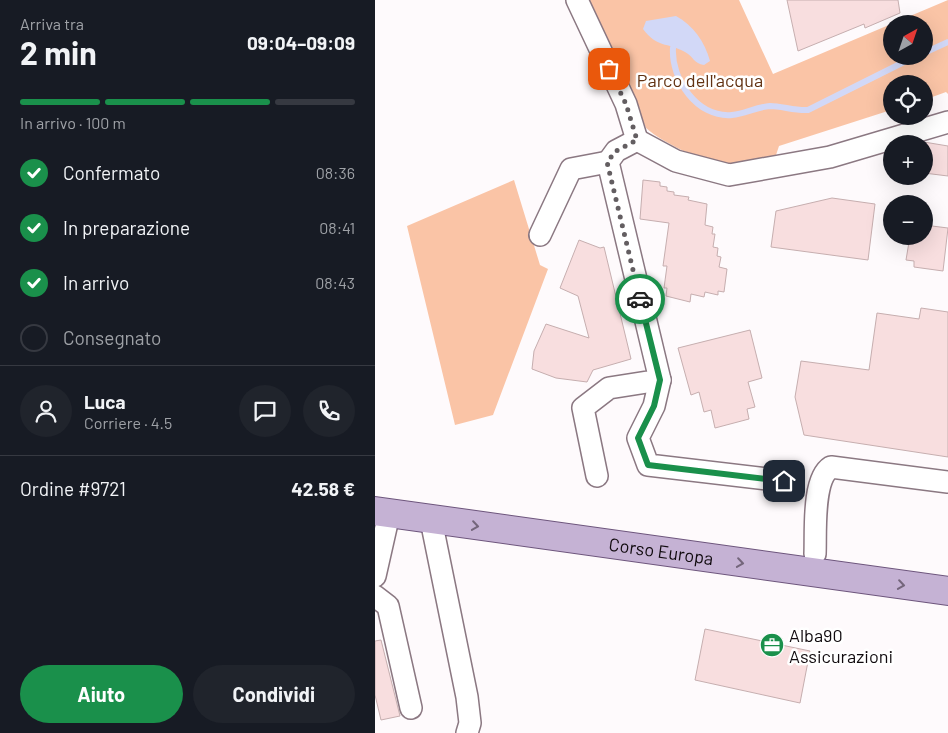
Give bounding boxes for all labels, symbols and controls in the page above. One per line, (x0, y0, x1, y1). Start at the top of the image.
text: Arriva tra (20, 14, 84, 33)
north arrow (883, 15, 933, 65)
map controls (883, 15, 933, 245)
text: 09:04–09:09 (247, 31, 355, 54)
text: 2 min (20, 33, 97, 71)
pin (588, 48, 630, 90)
icon: bag (595, 55, 623, 83)
park label: Parco dell'acqua (637, 69, 763, 91)
button: locate (883, 75, 933, 125)
text: In arrivo · 100 m (20, 113, 126, 132)
button: + (883, 135, 933, 185)
icon: check (20, 159, 48, 187)
text: Confermato (63, 161, 160, 184)
text: 08:36 (316, 163, 355, 182)
button: − (883, 195, 933, 245)
icon: check (20, 214, 48, 242)
text: In preparazione (63, 216, 190, 239)
text: 08:41 (319, 218, 355, 237)
icon: check (20, 269, 48, 297)
text: In arrivo (63, 271, 129, 294)
text: 08:43 (315, 273, 355, 292)
courier (615, 274, 665, 324)
icon: car (626, 285, 654, 313)
text: Consegnato (63, 326, 161, 349)
button: person (20, 385, 72, 437)
button: chat (239, 385, 291, 437)
button: phone (303, 385, 355, 437)
text: Luca (84, 390, 125, 413)
text: Corriere · 4.5 (84, 413, 172, 432)
pin (763, 460, 805, 502)
icon: home (770, 467, 798, 495)
text: Ordine #9721 (20, 477, 126, 500)
text: 42.58 € (291, 477, 355, 500)
one-way arrow (471, 521, 479, 531)
street label: Corso Europa (608, 533, 715, 569)
one-way arrow (736, 557, 744, 568)
one-way arrow (897, 579, 905, 589)
place label: Alba90 Assicurazioni (789, 624, 893, 667)
office icon: Alba90 Assicurazioni (759, 632, 785, 658)
button: Aiuto (20, 665, 183, 723)
button: Condividi (193, 665, 355, 723)

